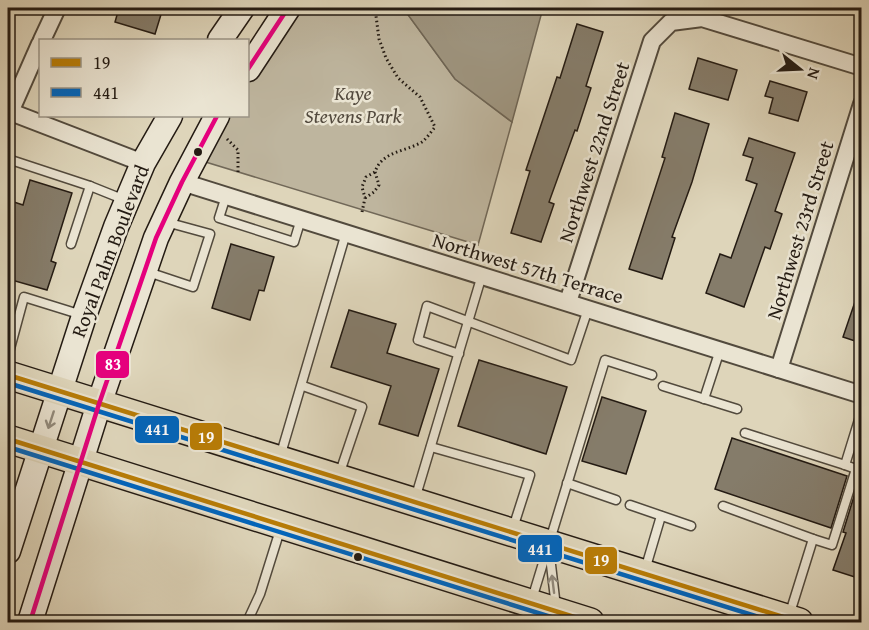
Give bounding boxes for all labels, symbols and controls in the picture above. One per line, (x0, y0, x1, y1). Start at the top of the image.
legend (39, 39, 249, 117)
north arrow (770, 39, 830, 99)
text: 19 (93, 49, 110, 76)
street label: Northwest 22nd Street (551, 58, 636, 246)
text: N (801, 65, 827, 83)
park label: Kaye Stevens Park (304, 78, 402, 130)
text: 441 (93, 79, 119, 106)
street label: Northwest 23rd Street (759, 137, 840, 323)
unlabelled marker (192, 146, 204, 158)
street label: Royal Palm Boulevard (63, 160, 156, 341)
street label: Northwest 57th Terrace (429, 225, 627, 310)
line badge: 83 (95, 350, 130, 379)
text: 83 (105, 352, 121, 376)
one-way arrow (44, 410, 55, 429)
line badge: 441 (134, 415, 180, 444)
text: 441 (145, 417, 169, 441)
line badge: 19 (189, 422, 223, 451)
text: 19 (198, 425, 214, 449)
line badge: 441 (517, 534, 563, 563)
text: 441 (528, 537, 552, 561)
line badge: 19 (584, 546, 618, 575)
text: 19 (593, 548, 609, 572)
unlabelled marker (352, 551, 364, 563)
one-way arrow (547, 574, 558, 594)

